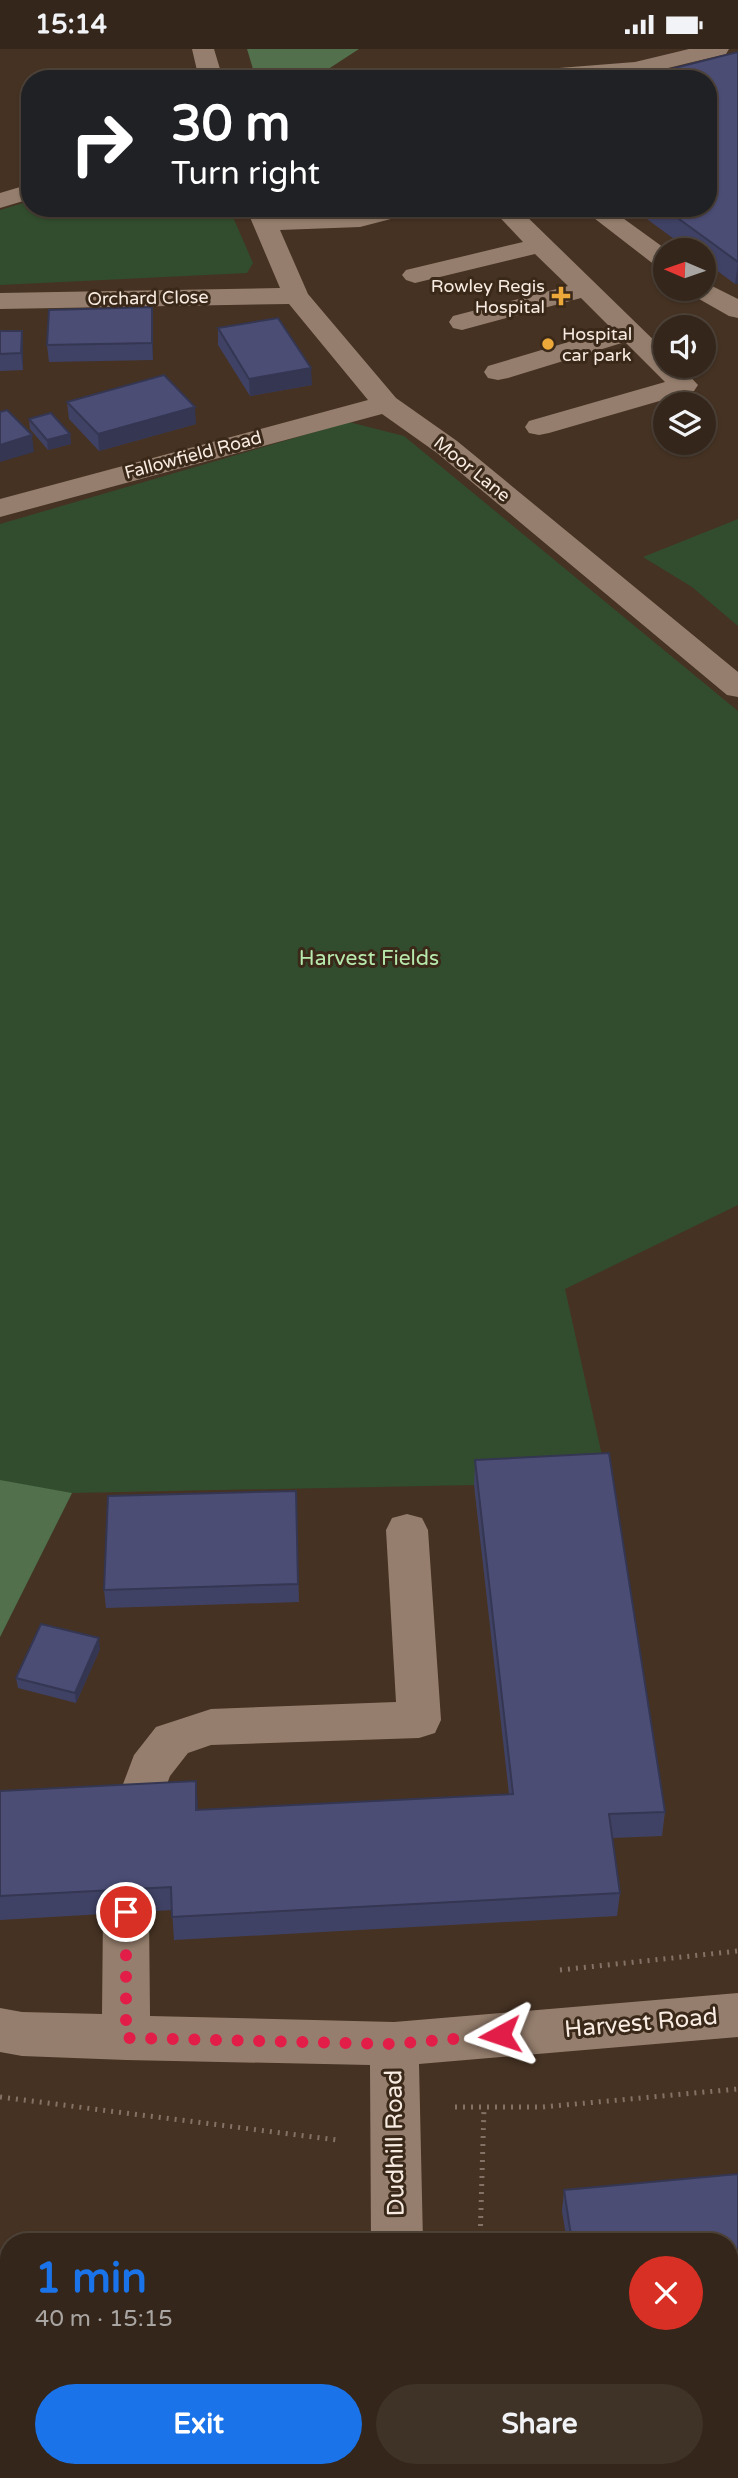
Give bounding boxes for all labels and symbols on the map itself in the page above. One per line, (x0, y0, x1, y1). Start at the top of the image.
north arrow (653, 238, 716, 301)
place label: Rowley Regis Hospital (431, 275, 545, 318)
street label: Orchard Close (87, 286, 209, 310)
marker: Rowley Regis Hospital (551, 286, 571, 306)
place label: Hospital car park (562, 323, 632, 366)
marker: Hospital car park (540, 336, 556, 352)
street label: Fallowfield Road (122, 426, 264, 484)
street label: Moor Lane (429, 431, 515, 507)
park label: Harvest Fields (299, 946, 439, 971)
pin (96, 1882, 156, 1942)
position arrow (463, 1998, 537, 2072)
street label: Harvest Road (563, 2002, 719, 2044)
street label: Dudhill Road (379, 2069, 411, 2217)

